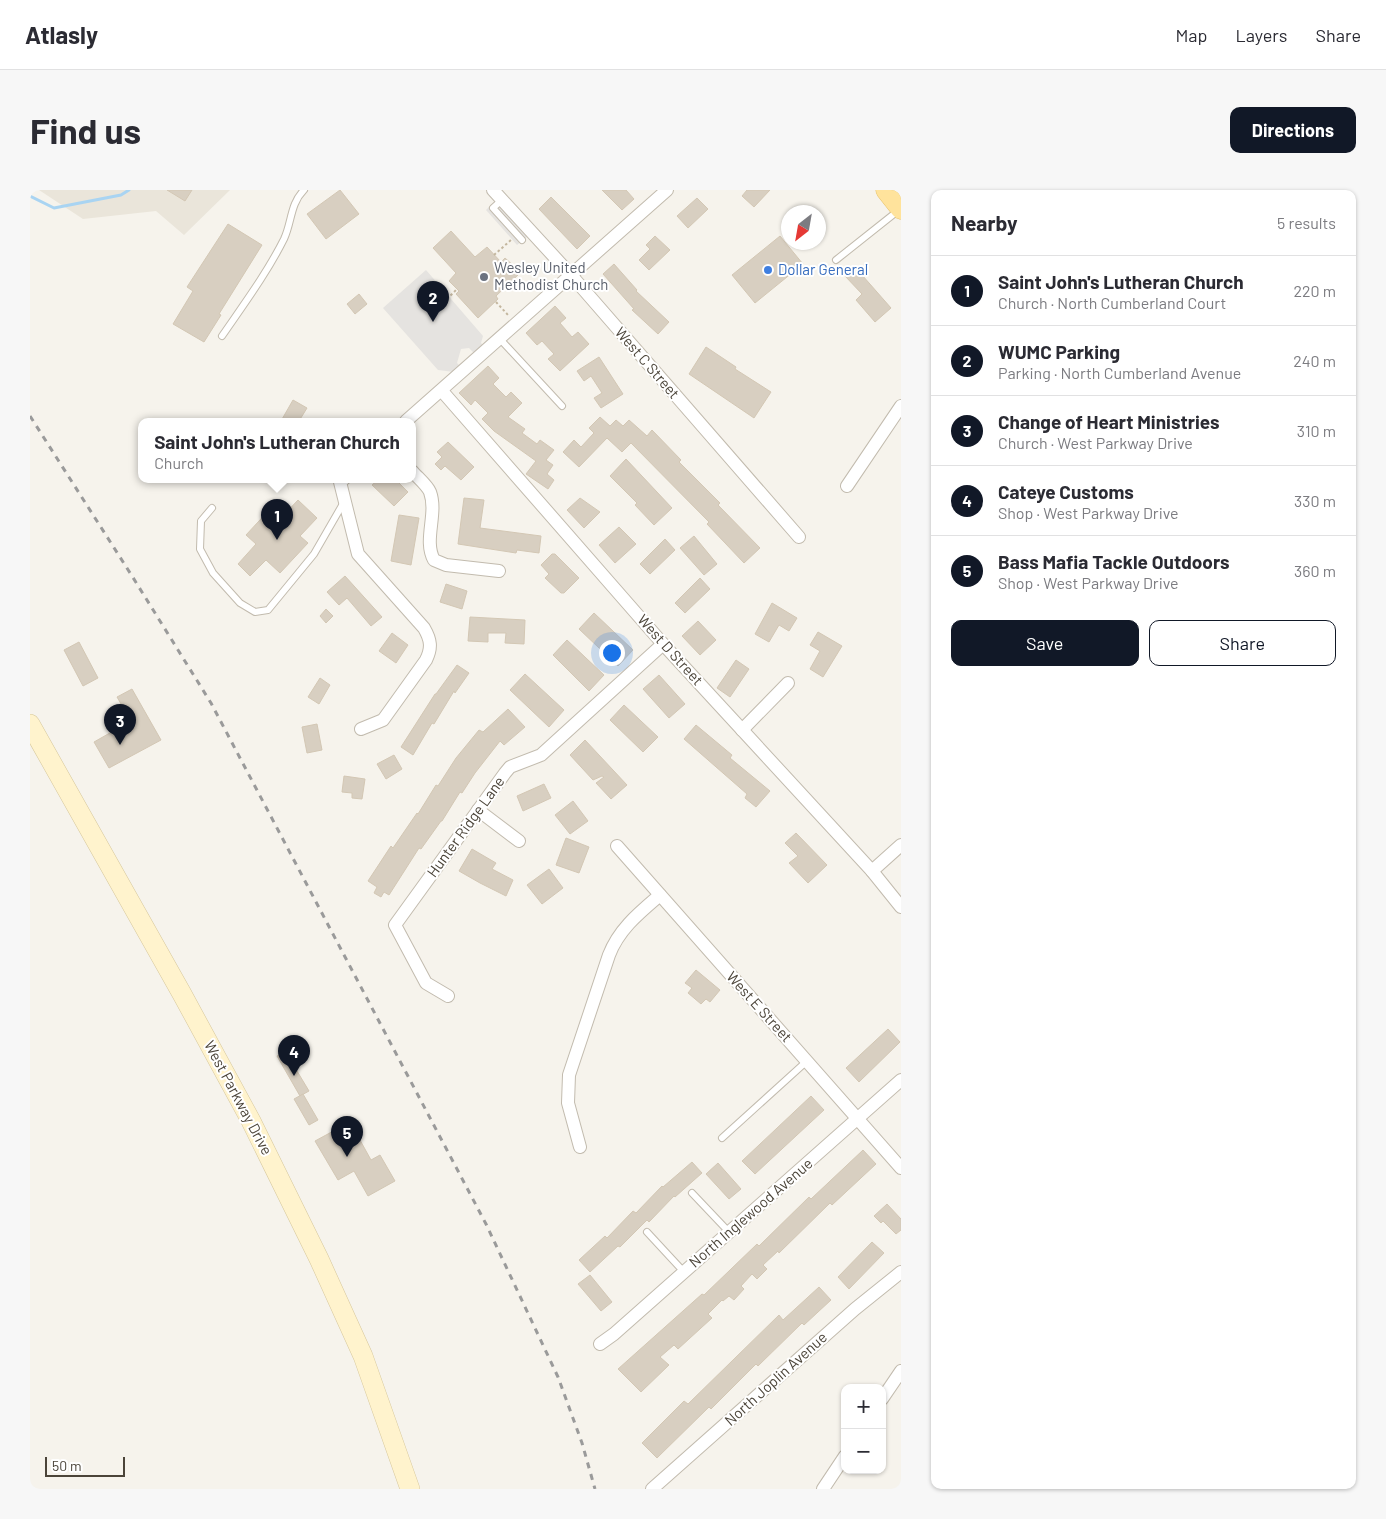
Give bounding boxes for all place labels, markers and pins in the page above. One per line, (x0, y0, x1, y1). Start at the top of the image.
place label: Wesley United Methodist Church (494, 258, 608, 293)
place label: Dollar General (778, 260, 868, 278)
marker: Dollar General (762, 264, 774, 276)
marker: Wesley United Methodist Church (478, 271, 490, 283)
pin: 2 (417, 281, 449, 322)
pin: 1 (261, 499, 293, 540)
pin: 3 (104, 704, 136, 745)
pin: 4 (278, 1035, 310, 1076)
pin: 5 (331, 1116, 363, 1157)

